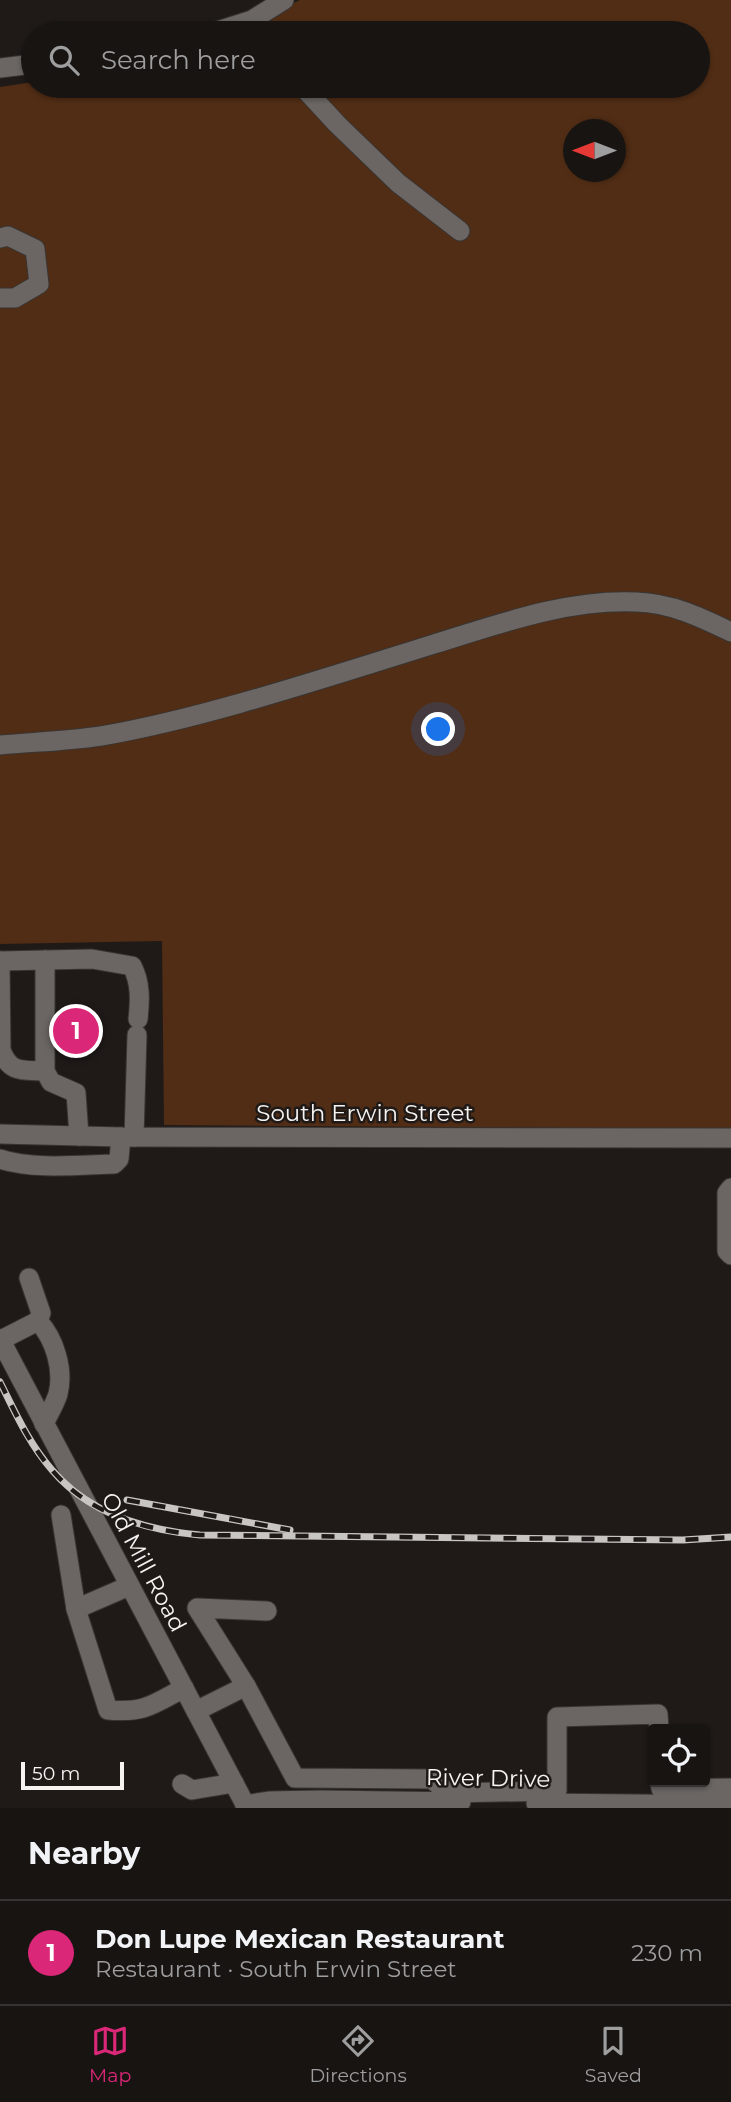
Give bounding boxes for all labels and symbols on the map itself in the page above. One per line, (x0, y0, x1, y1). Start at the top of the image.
north arrow (563, 119, 626, 182)
your location (421, 712, 455, 746)
pin: 1 (53, 1005, 99, 1057)
street label: South Erwin Street (256, 1099, 474, 1127)
street label: Old Mill Road (96, 1488, 192, 1636)
scale bar (21, 1759, 124, 1791)
street label: River Drive (426, 1763, 550, 1793)

